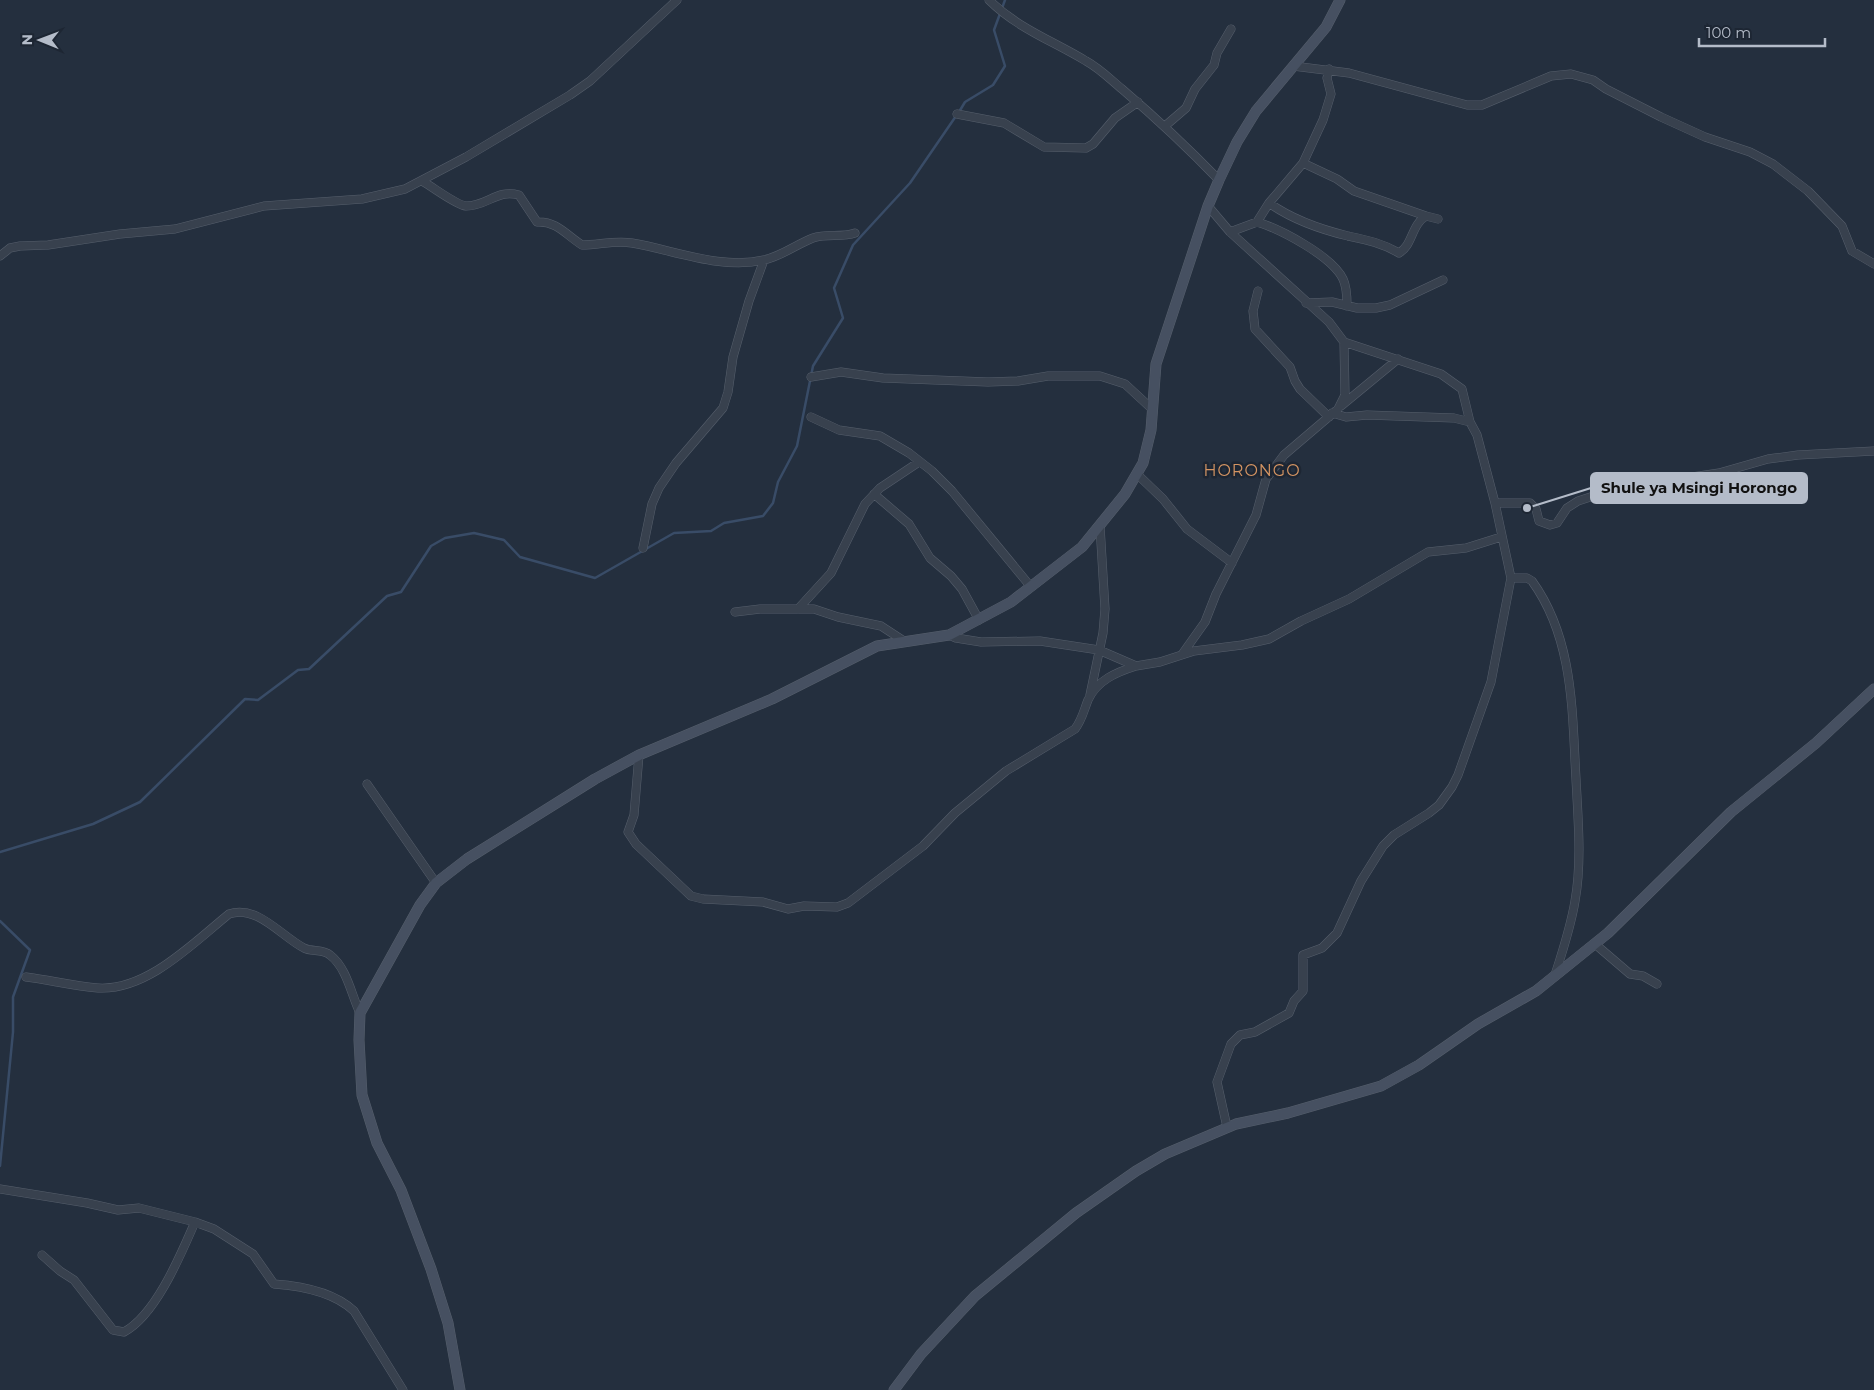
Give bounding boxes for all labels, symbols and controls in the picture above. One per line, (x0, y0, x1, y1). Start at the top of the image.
north arrow (15, 15, 65, 65)
scale bar (1699, 15, 1825, 47)
text: 100 m (1706, 23, 1751, 42)
text: N (18, 34, 36, 46)
district label: HORONGO (1203, 461, 1301, 480)
callout: Shule ya Msingi Horongo (1591, 473, 1807, 503)
text: Shule ya Msingi Horongo (1601, 478, 1797, 497)

